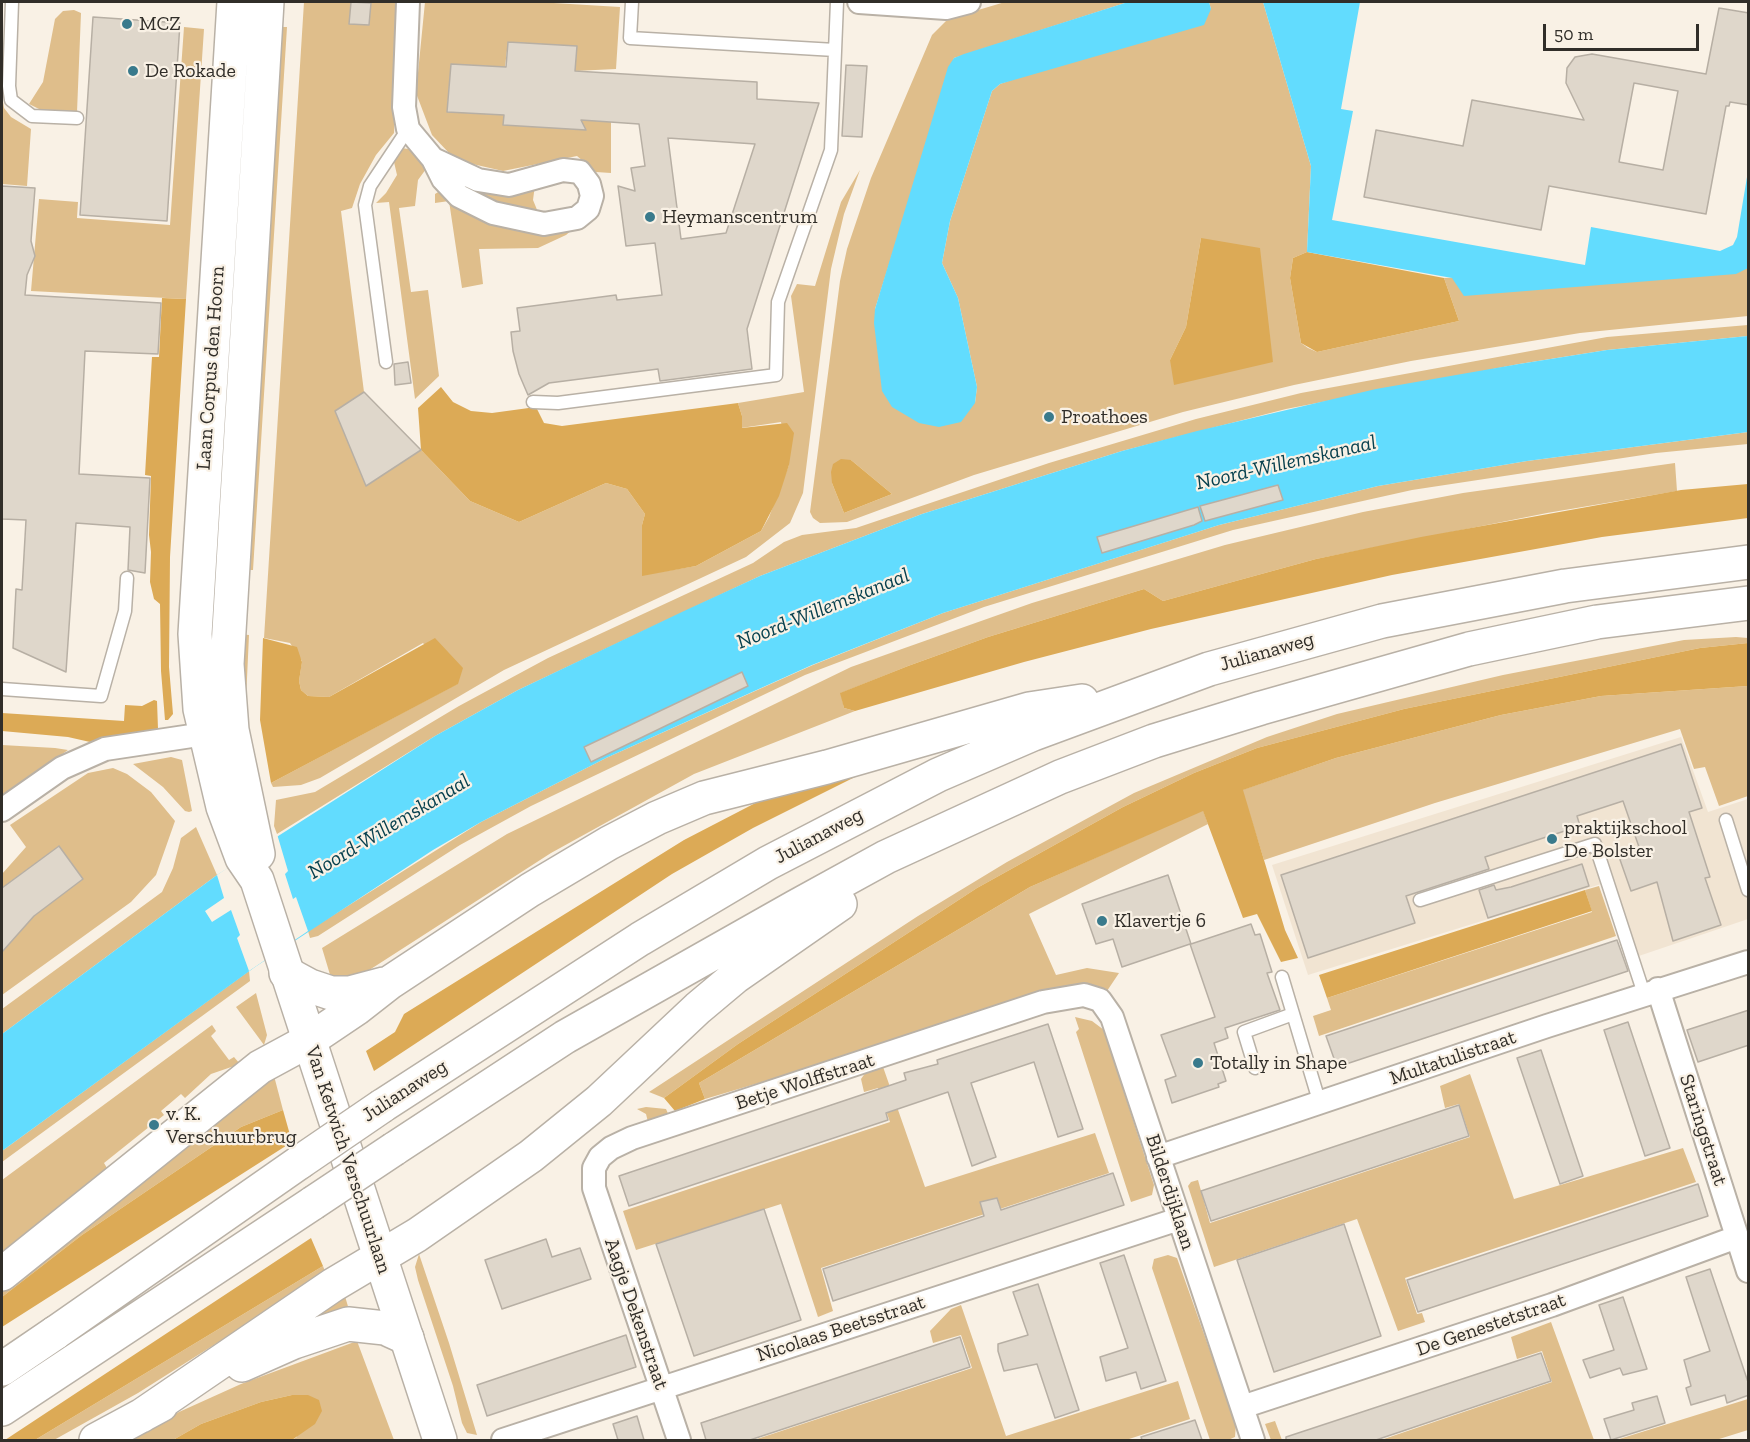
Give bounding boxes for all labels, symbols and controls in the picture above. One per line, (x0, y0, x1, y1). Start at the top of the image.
place label: MCZ (139, 12, 181, 36)
scale bar (1546, 12, 1702, 50)
marker: MCZ (120, 17, 134, 31)
text: 50 m (1554, 23, 1593, 45)
place label: De Rokade (145, 59, 236, 83)
marker: De Rokade (126, 64, 140, 78)
place label: Heymanscentrum (662, 205, 817, 229)
marker: Heymanscentrum (643, 210, 657, 224)
street label: Laan Corpus den Hoorn (192, 265, 230, 471)
place label: Proathoes (1061, 405, 1148, 429)
marker: Proathoes (1042, 410, 1056, 424)
water label: Noord-Willemskanaal (1193, 430, 1379, 496)
water label: Noord-Willemskanaal (733, 563, 913, 655)
street label: Julianaweg (1217, 627, 1317, 677)
water label: Noord-Willemskanaal (304, 769, 474, 885)
street label: Julianaweg (771, 803, 867, 869)
place label: praktijkschool De Bolster (1564, 816, 1687, 863)
marker: praktijkschool De Bolster (1545, 832, 1559, 846)
place label: Klavertje 6 (1114, 909, 1206, 933)
marker: Klavertje 6 (1095, 914, 1109, 928)
street label: Multatulistraat (1387, 1025, 1519, 1091)
street label: Van Ketwich Verschuurlaan (300, 1043, 396, 1277)
street label: Betje Wolffstraat (732, 1048, 878, 1116)
place label: Totally in Shape (1210, 1051, 1347, 1075)
street label: Julianaweg (358, 1055, 452, 1127)
marker: Totally in Shape (1191, 1056, 1205, 1070)
street label: Staringstraat (1674, 1071, 1732, 1189)
place label: v. K. Verschuurbrug (166, 1102, 297, 1149)
marker: v. K. Verschuurbrug (147, 1118, 161, 1132)
street label: Bilderdijklaan (1140, 1131, 1200, 1253)
street label: Aagje Dekenstraat (599, 1235, 673, 1393)
street label: De Genestetstraat (1413, 1288, 1569, 1362)
street label: Nicolaas Beetsstraat (754, 1290, 928, 1368)

